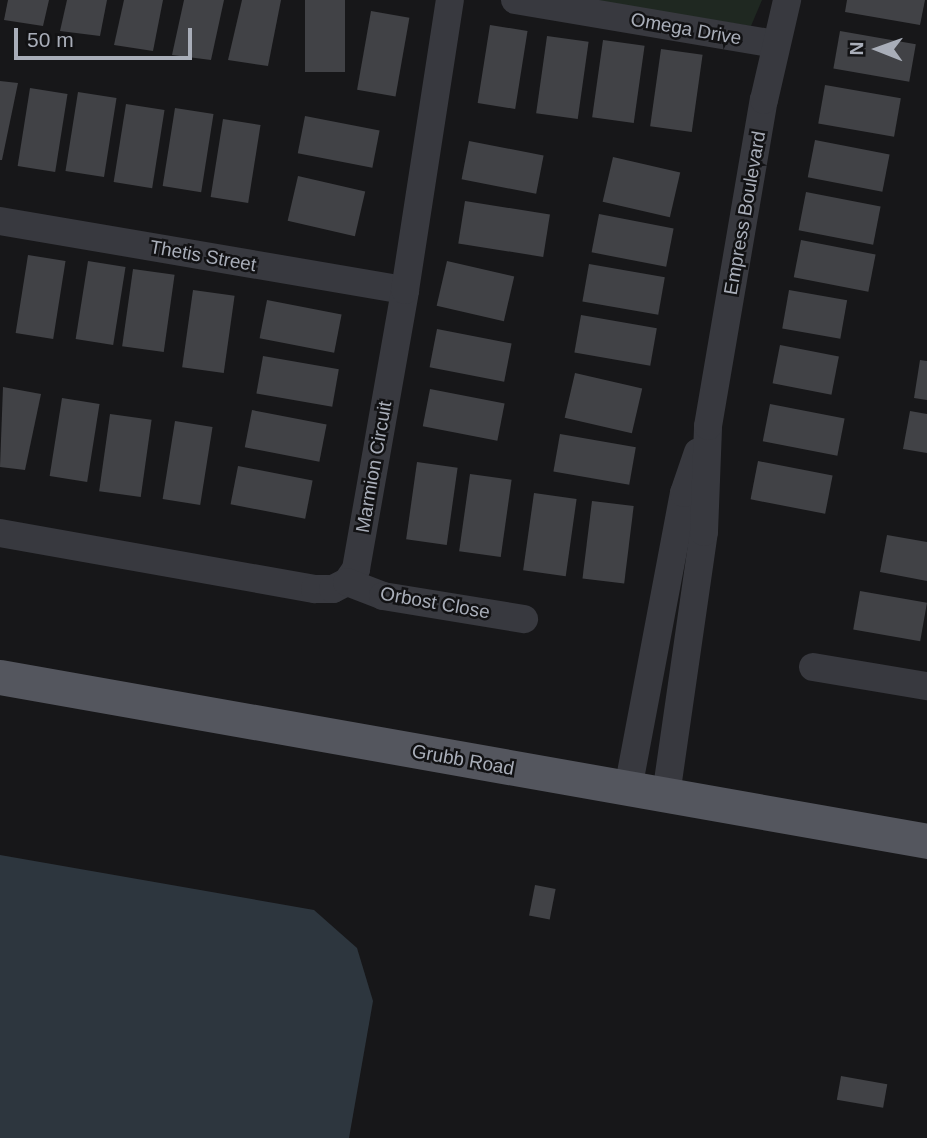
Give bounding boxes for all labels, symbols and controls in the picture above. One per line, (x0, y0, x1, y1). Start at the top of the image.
street label: Omega Drive (629, 8, 743, 50)
scale bar (18, 14, 196, 58)
north arrow (843, 14, 913, 84)
text: 50 m (27, 28, 74, 51)
text: N (846, 42, 867, 56)
street label: Empress Boulevard (719, 129, 771, 297)
street label: Thetis Street (148, 235, 258, 277)
street label: Marmion Circuit (351, 400, 397, 534)
street label: Orbost Close (378, 582, 492, 624)
street label: Grubb Road (410, 740, 516, 780)

